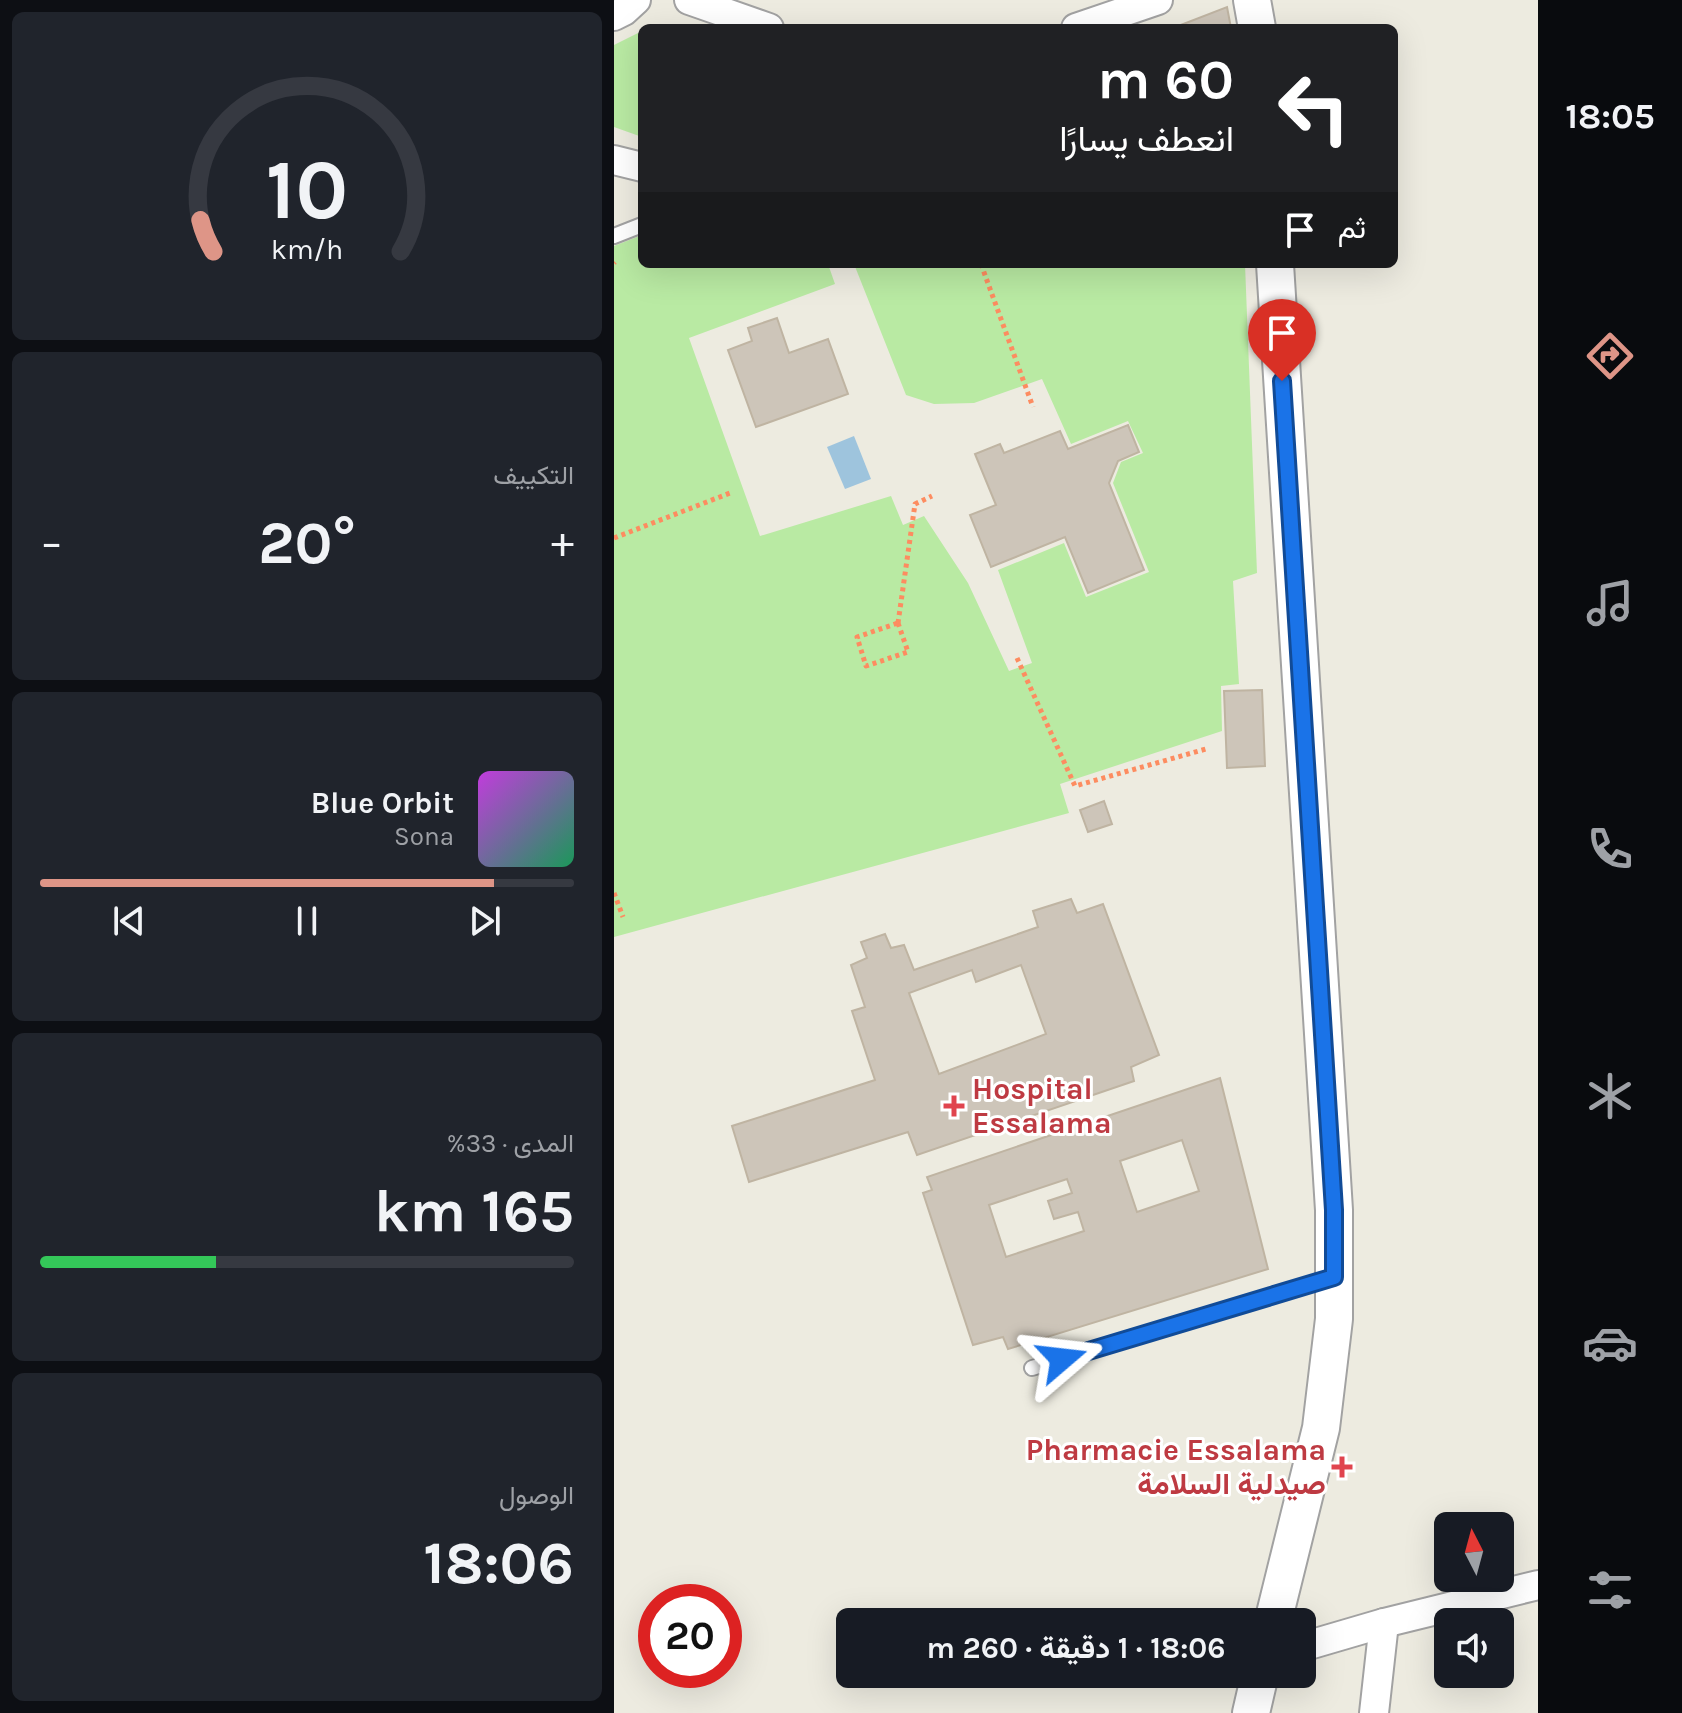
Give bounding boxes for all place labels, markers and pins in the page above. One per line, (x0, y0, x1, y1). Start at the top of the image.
pin (1248, 299, 1316, 381)
place label: Hospital Essalama (972, 1071, 1112, 1141)
marker: Hospital Essalama (943, 1095, 965, 1117)
place label: Pharmacie Essalama صيدلية السلامة (1026, 1432, 1326, 1502)
marker: Pharmacie Essalama صيدلية السلامة (1333, 1458, 1351, 1476)

